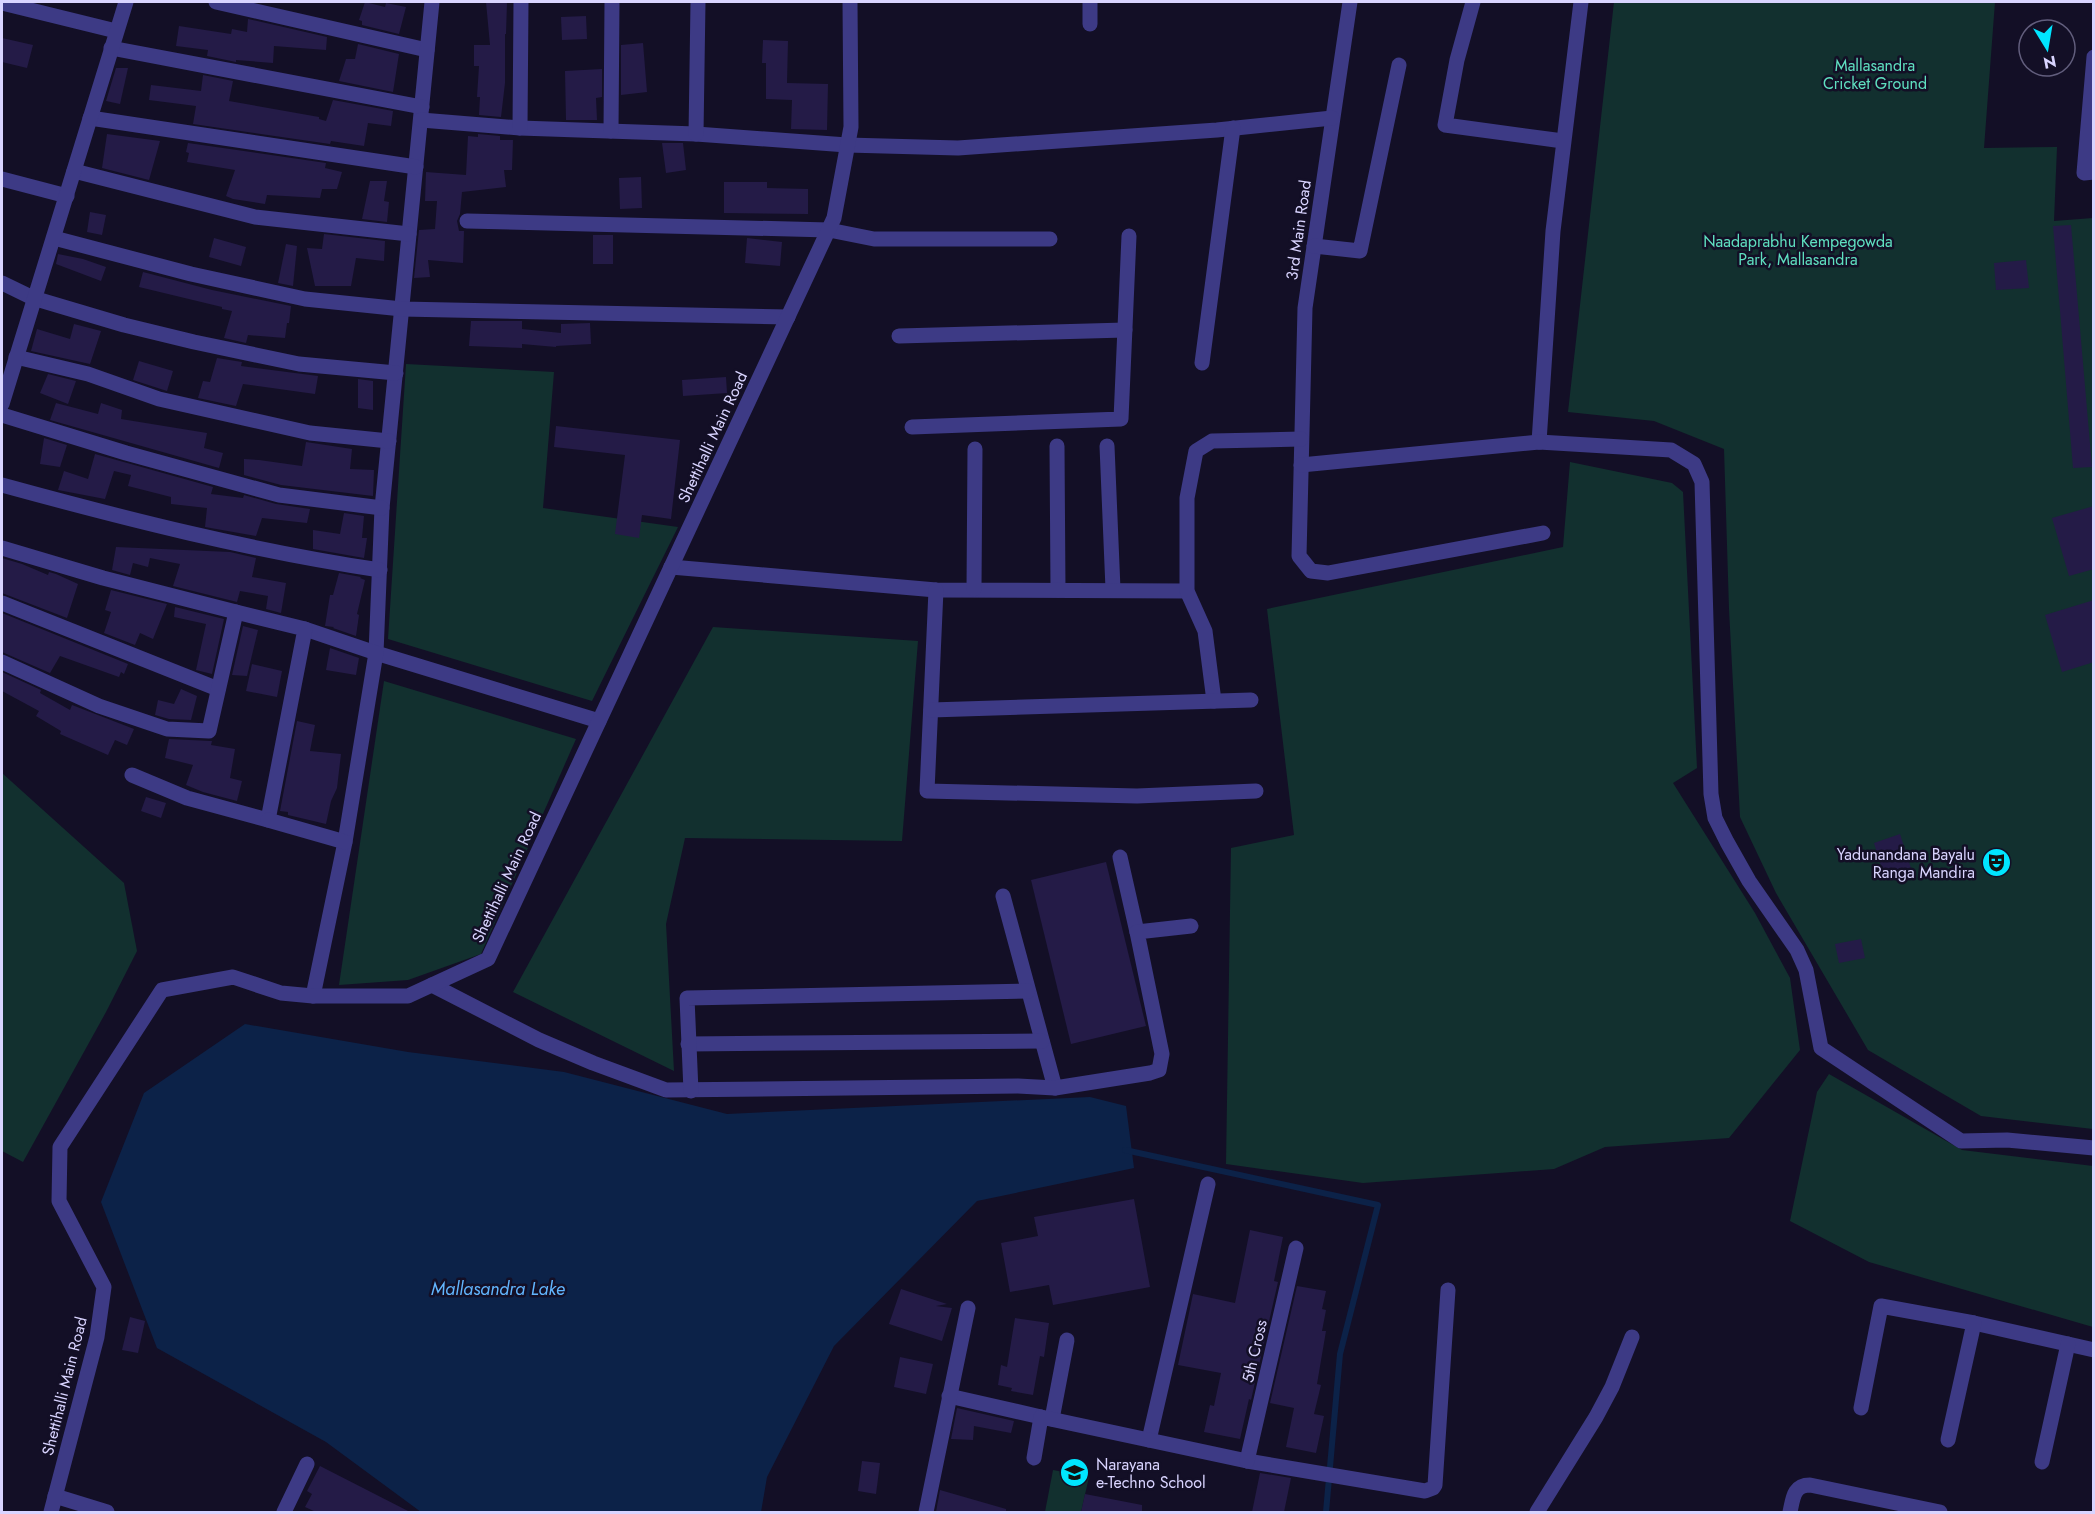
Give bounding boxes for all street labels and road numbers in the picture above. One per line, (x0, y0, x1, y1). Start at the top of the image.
street label: 3rd Main Road (1280, 179, 1317, 282)
street label: Shettihalli Main Road (672, 368, 753, 507)
street label: Shettihalli Main Road (466, 808, 547, 947)
street label: Shettihalli Main Road (36, 1314, 93, 1458)
street label: 5th Cross (1236, 1317, 1273, 1385)

